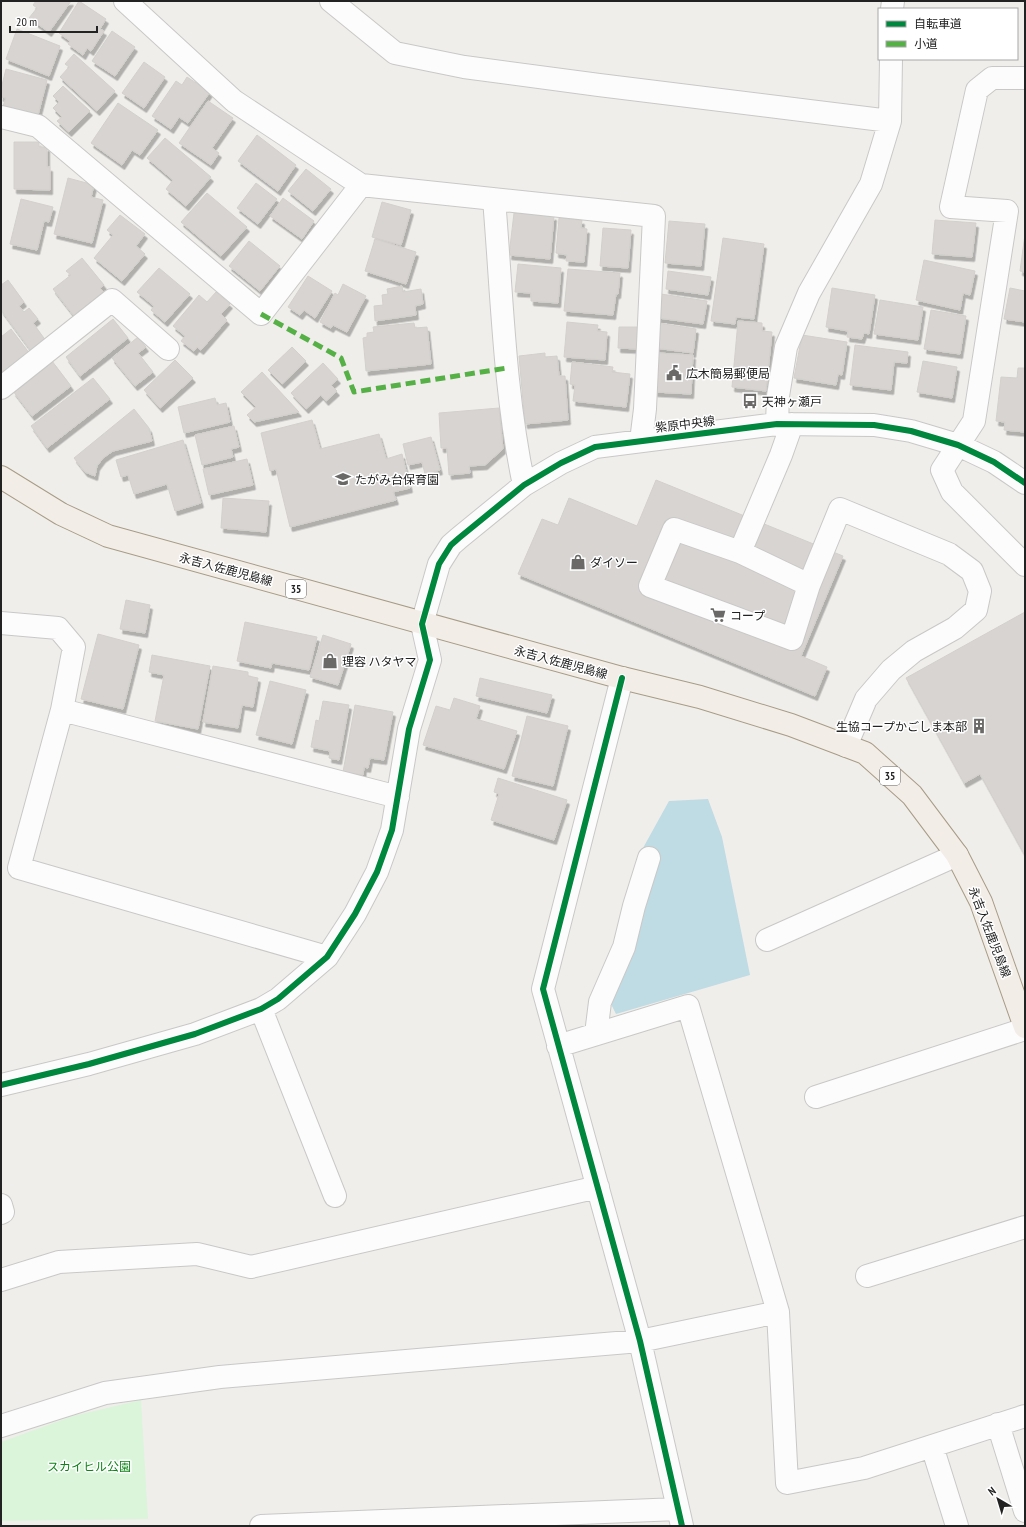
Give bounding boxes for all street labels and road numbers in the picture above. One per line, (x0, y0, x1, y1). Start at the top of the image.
street label: 紫原中央線 (654, 413, 716, 435)
street label: 永吉入佐鹿児島線 (178, 549, 274, 589)
road number: 35 (286, 580, 306, 598)
street label: 永吉入佐鹿児島線 (513, 642, 609, 682)
road number: 35 (880, 767, 900, 785)
street label: 永吉入佐鹿児島線 (966, 884, 1014, 980)

